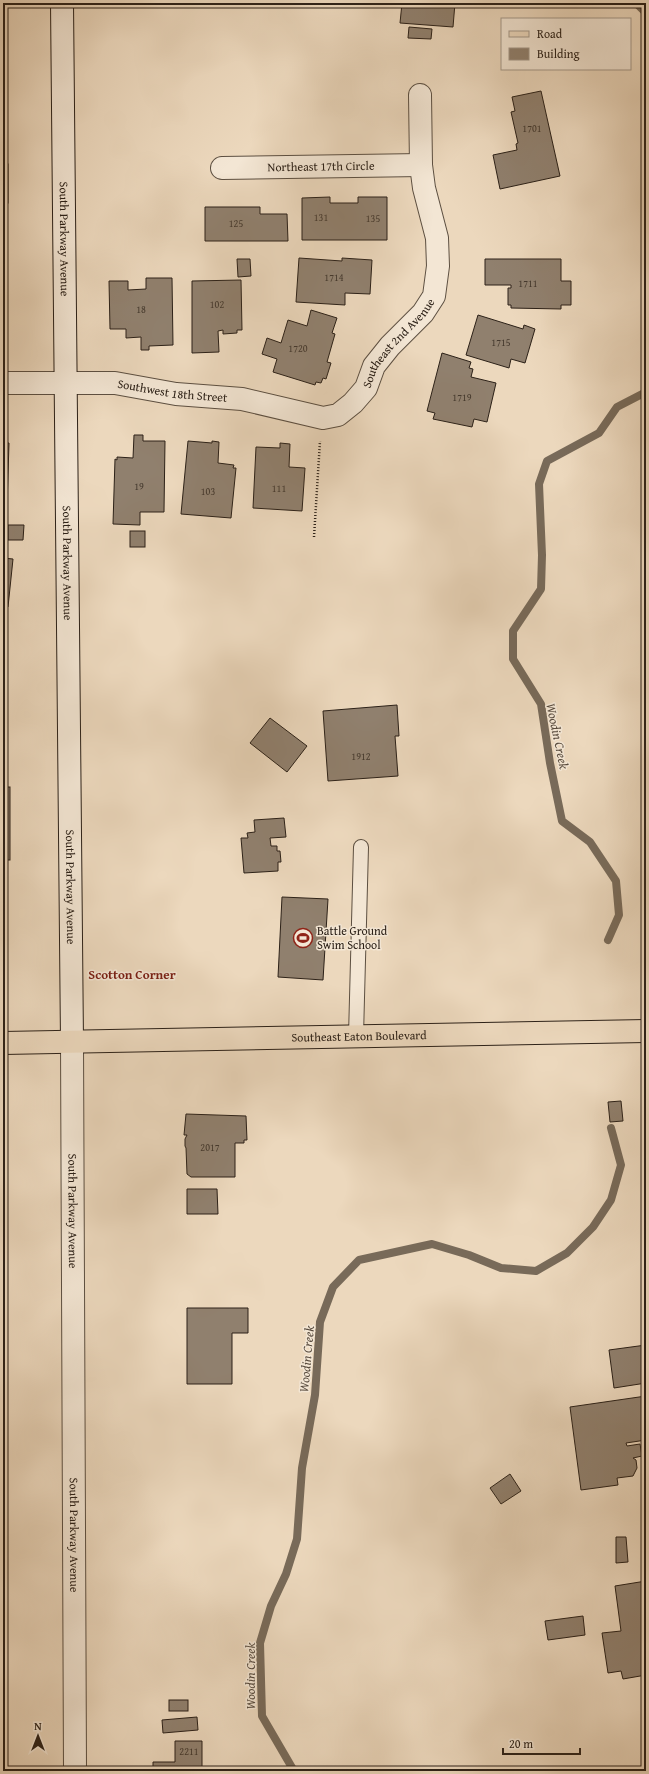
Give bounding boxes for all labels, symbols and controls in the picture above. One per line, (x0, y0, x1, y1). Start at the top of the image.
legend (501, 18, 631, 70)
text: Road (537, 25, 563, 42)
text: Building (537, 45, 580, 62)
house number: 1701 (522, 121, 542, 136)
street label: Northeast 17th Circle (267, 157, 375, 175)
street label: South Parkway Avenue (56, 181, 74, 297)
house number: 131 (314, 210, 328, 225)
house number: 135 (366, 211, 380, 226)
house number: 125 (229, 216, 243, 231)
house number: 1714 (324, 270, 344, 285)
house number: 1711 (518, 276, 538, 291)
street label: Southeast 2nd Avenue (358, 294, 439, 390)
house number: 102 (210, 297, 224, 312)
house number: 18 (136, 302, 146, 317)
house number: 1715 (491, 335, 511, 350)
house number: 1720 (288, 341, 308, 356)
street label: Southwest 18th Street (116, 375, 229, 406)
house number: 1719 (452, 390, 472, 405)
house number: 19 (134, 479, 144, 494)
house number: 111 (272, 481, 286, 496)
house number: 103 (201, 484, 215, 499)
street label: South Parkway Avenue (59, 505, 77, 621)
water label: Woodin Creek (541, 701, 574, 771)
house number: 1912 (351, 749, 371, 764)
street label: South Parkway Avenue (62, 829, 80, 945)
place label: Battle Ground Swim School (317, 922, 388, 953)
sports icon: Battle Ground Swim School (292, 927, 314, 949)
district label: Scotton Corner (88, 965, 176, 984)
street label: Southeast Eaton Boulevard (291, 1026, 427, 1046)
house number: 2017 (200, 1140, 220, 1155)
street label: South Parkway Avenue (64, 1154, 82, 1269)
water label: Woodin Creek (294, 1325, 319, 1393)
street label: South Parkway Avenue (66, 1478, 83, 1593)
water label: Woodin Creek (241, 1642, 260, 1709)
north arrow (18, 1716, 58, 1756)
text: N (34, 1718, 42, 1734)
scale bar (503, 1730, 580, 1756)
text: 20 m (509, 1735, 533, 1752)
house number: 2211 (179, 1744, 199, 1759)

